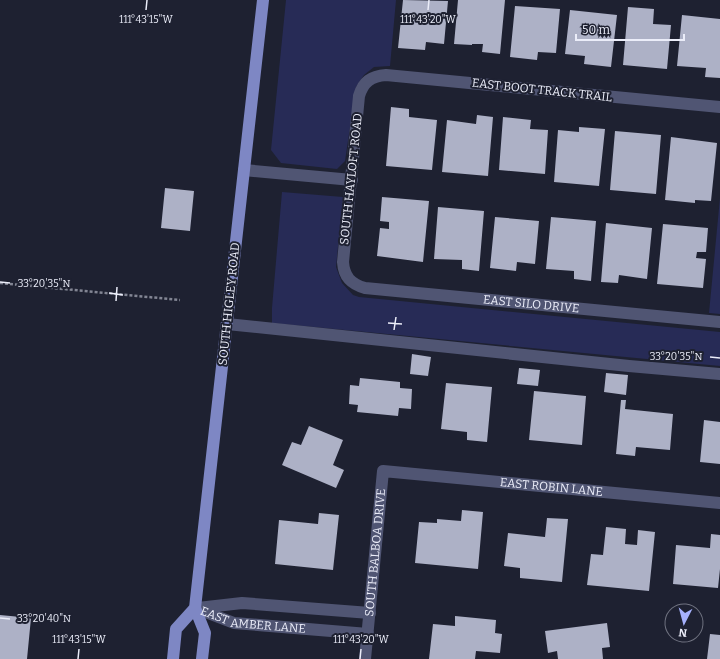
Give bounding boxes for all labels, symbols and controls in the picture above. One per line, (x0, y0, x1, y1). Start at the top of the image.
text: 111°43'15"W (119, 14, 173, 26)
text: 111°43'20"W (400, 14, 457, 26)
scale bar (576, 16, 684, 42)
text: 50 m (582, 23, 611, 37)
street label: EAST BOOT TRACK TRAIL (471, 76, 613, 104)
street label: SOUTH HAYLOFT ROAD (337, 113, 365, 245)
street label: SOUTH HIGLEY ROAD (216, 242, 242, 366)
text: 33°20'35"N (18, 278, 70, 290)
street label: EAST SILO DRIVE (482, 292, 580, 315)
text: 33°20'35"N (650, 351, 702, 363)
street label: EAST ROBIN LANE (499, 475, 604, 499)
street label: SOUTH BALBOA DRIVE (362, 488, 388, 617)
north arrow (664, 603, 704, 643)
street label: EAST AMBER LANE (198, 604, 306, 636)
text: 33°20'40"N (17, 613, 71, 625)
text: N (678, 625, 688, 639)
text: 111°43'15"W (52, 634, 106, 646)
text: 111°43'20"W (333, 634, 390, 646)

